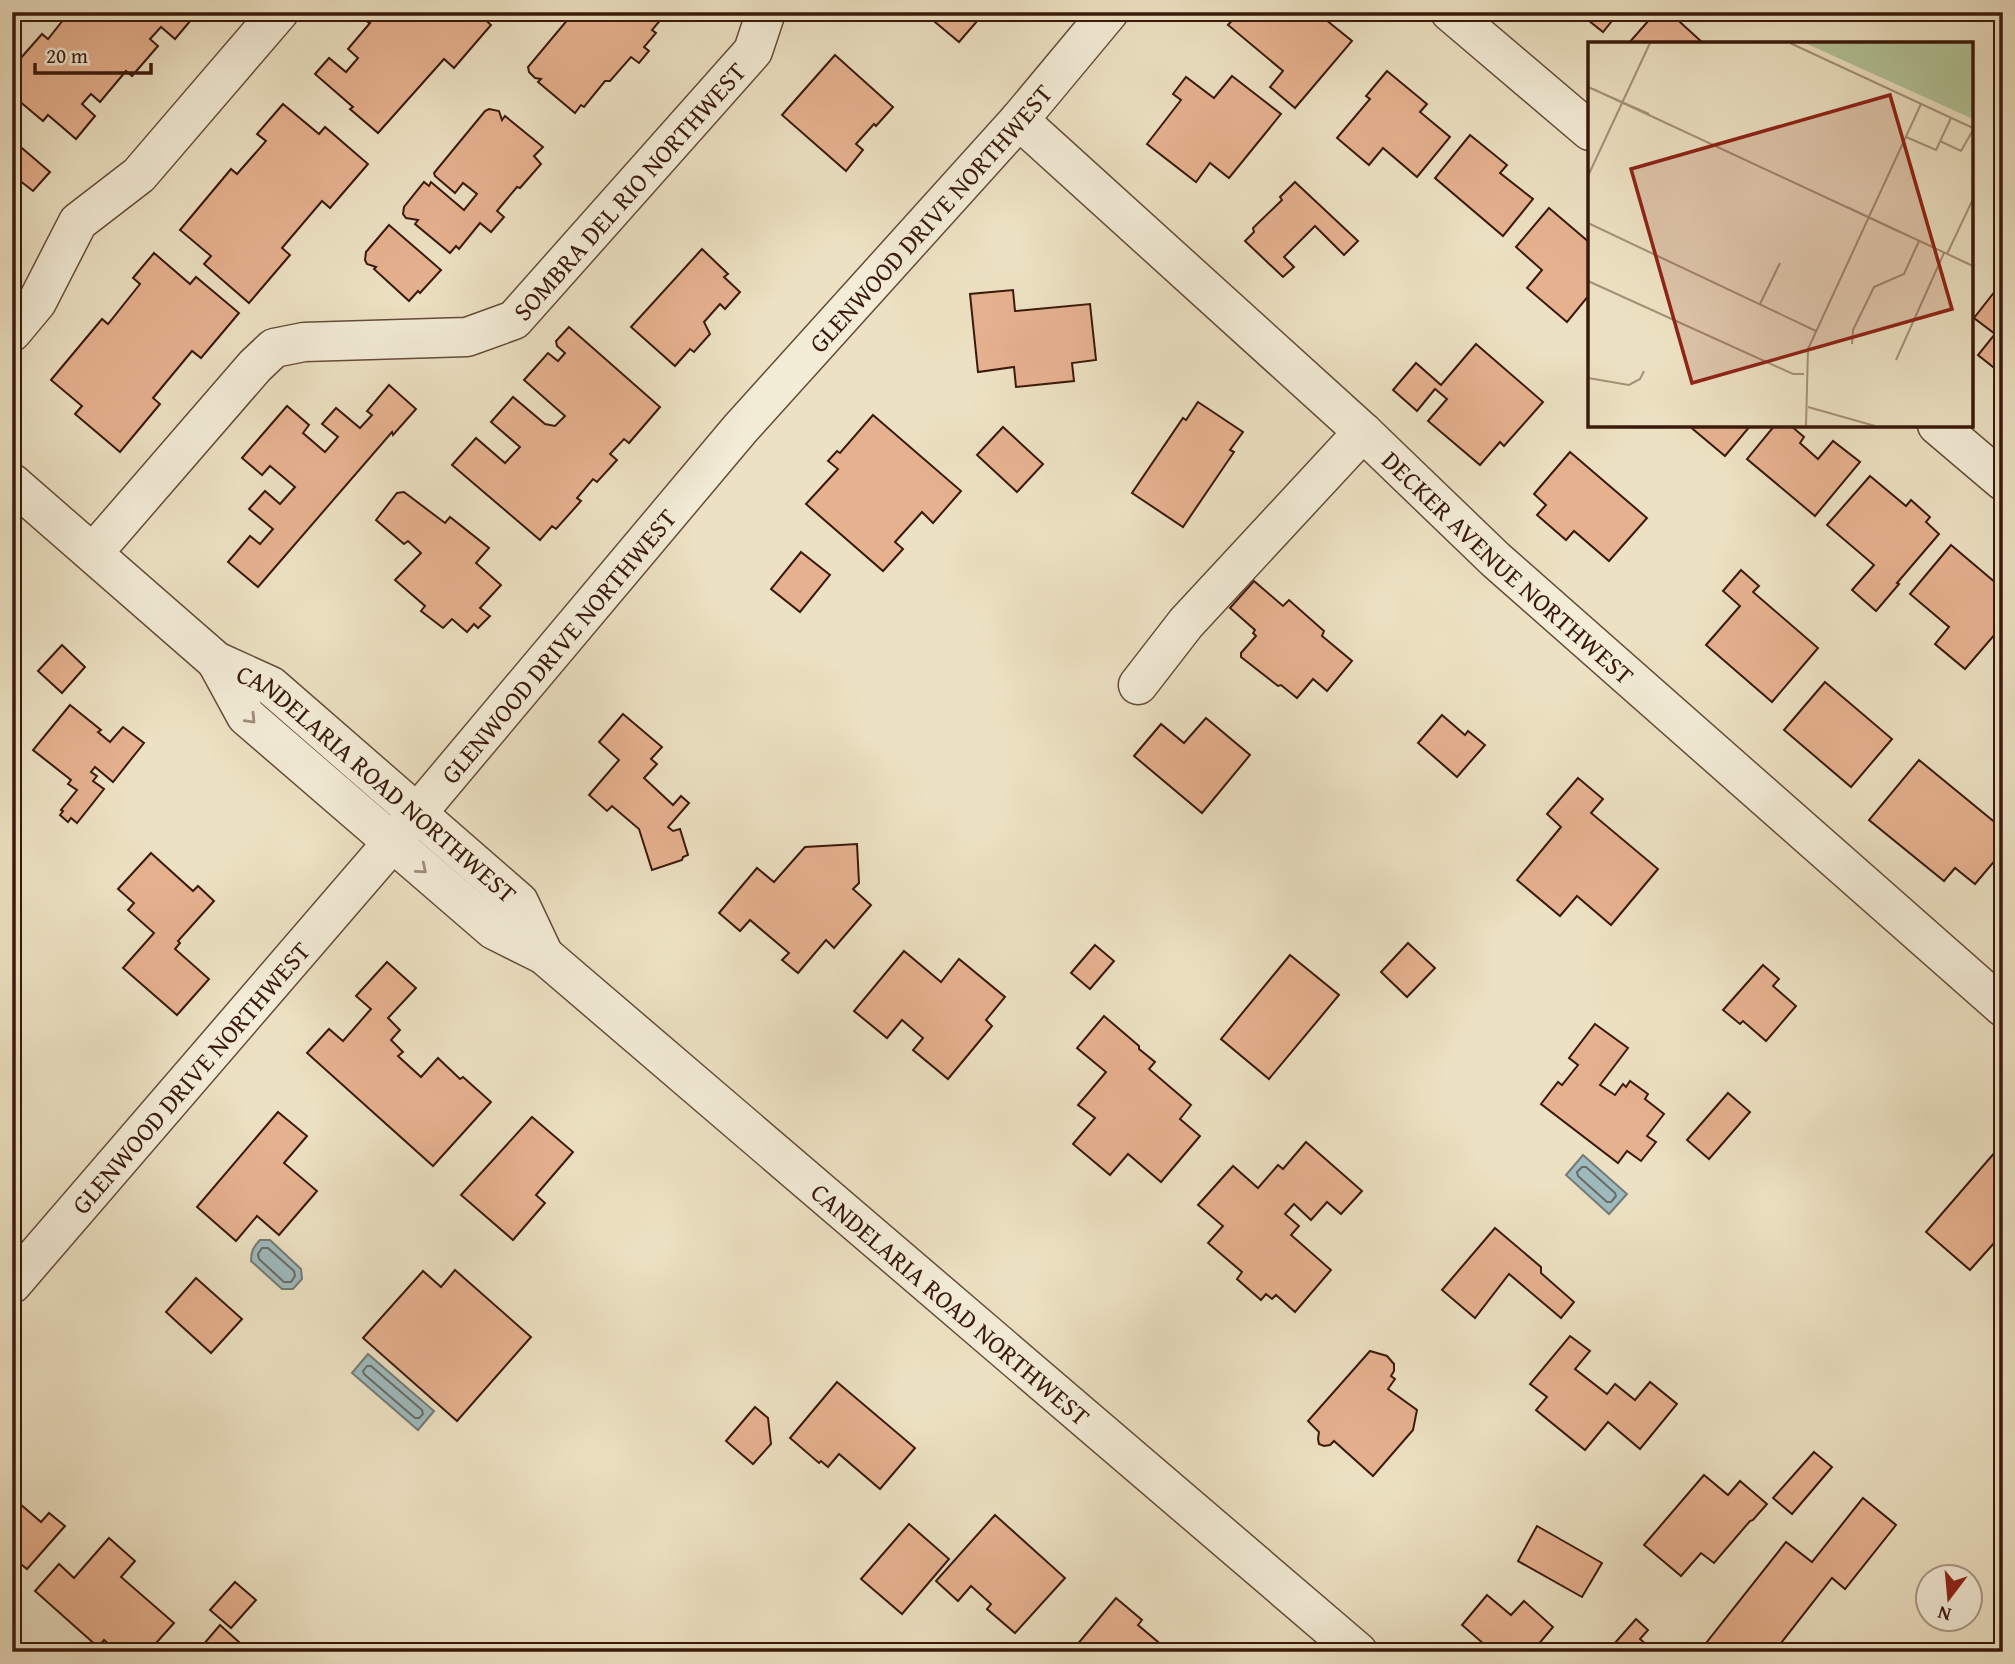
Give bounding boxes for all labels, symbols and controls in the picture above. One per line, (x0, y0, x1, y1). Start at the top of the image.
scale bar (35, 32, 150, 76)
text: 20 m (46, 40, 88, 71)
inset map (1588, 42, 1973, 427)
street label: SOMBRA DEL RIO NORTHWEST (503, 53, 755, 329)
street label: GLENWOOD DRIVE NORTHWEST (799, 75, 1061, 361)
street label: DECKER AVENUE NORTHWEST (1373, 441, 1644, 694)
street label: GLENWOOD DRIVE NORTHWEST (431, 499, 685, 792)
street label: CANDELARIA ROAD NORTHWEST (230, 653, 526, 912)
one-way arrow (243, 711, 255, 724)
one-way arrow (414, 861, 427, 873)
street label: GLENWOOD DRIVE NORTHWEST (61, 932, 319, 1222)
street label: CANDELARIA ROAD NORTHWEST (803, 1173, 1100, 1435)
north arrow (1913, 1562, 1983, 1632)
text: N (1934, 1599, 1954, 1630)

